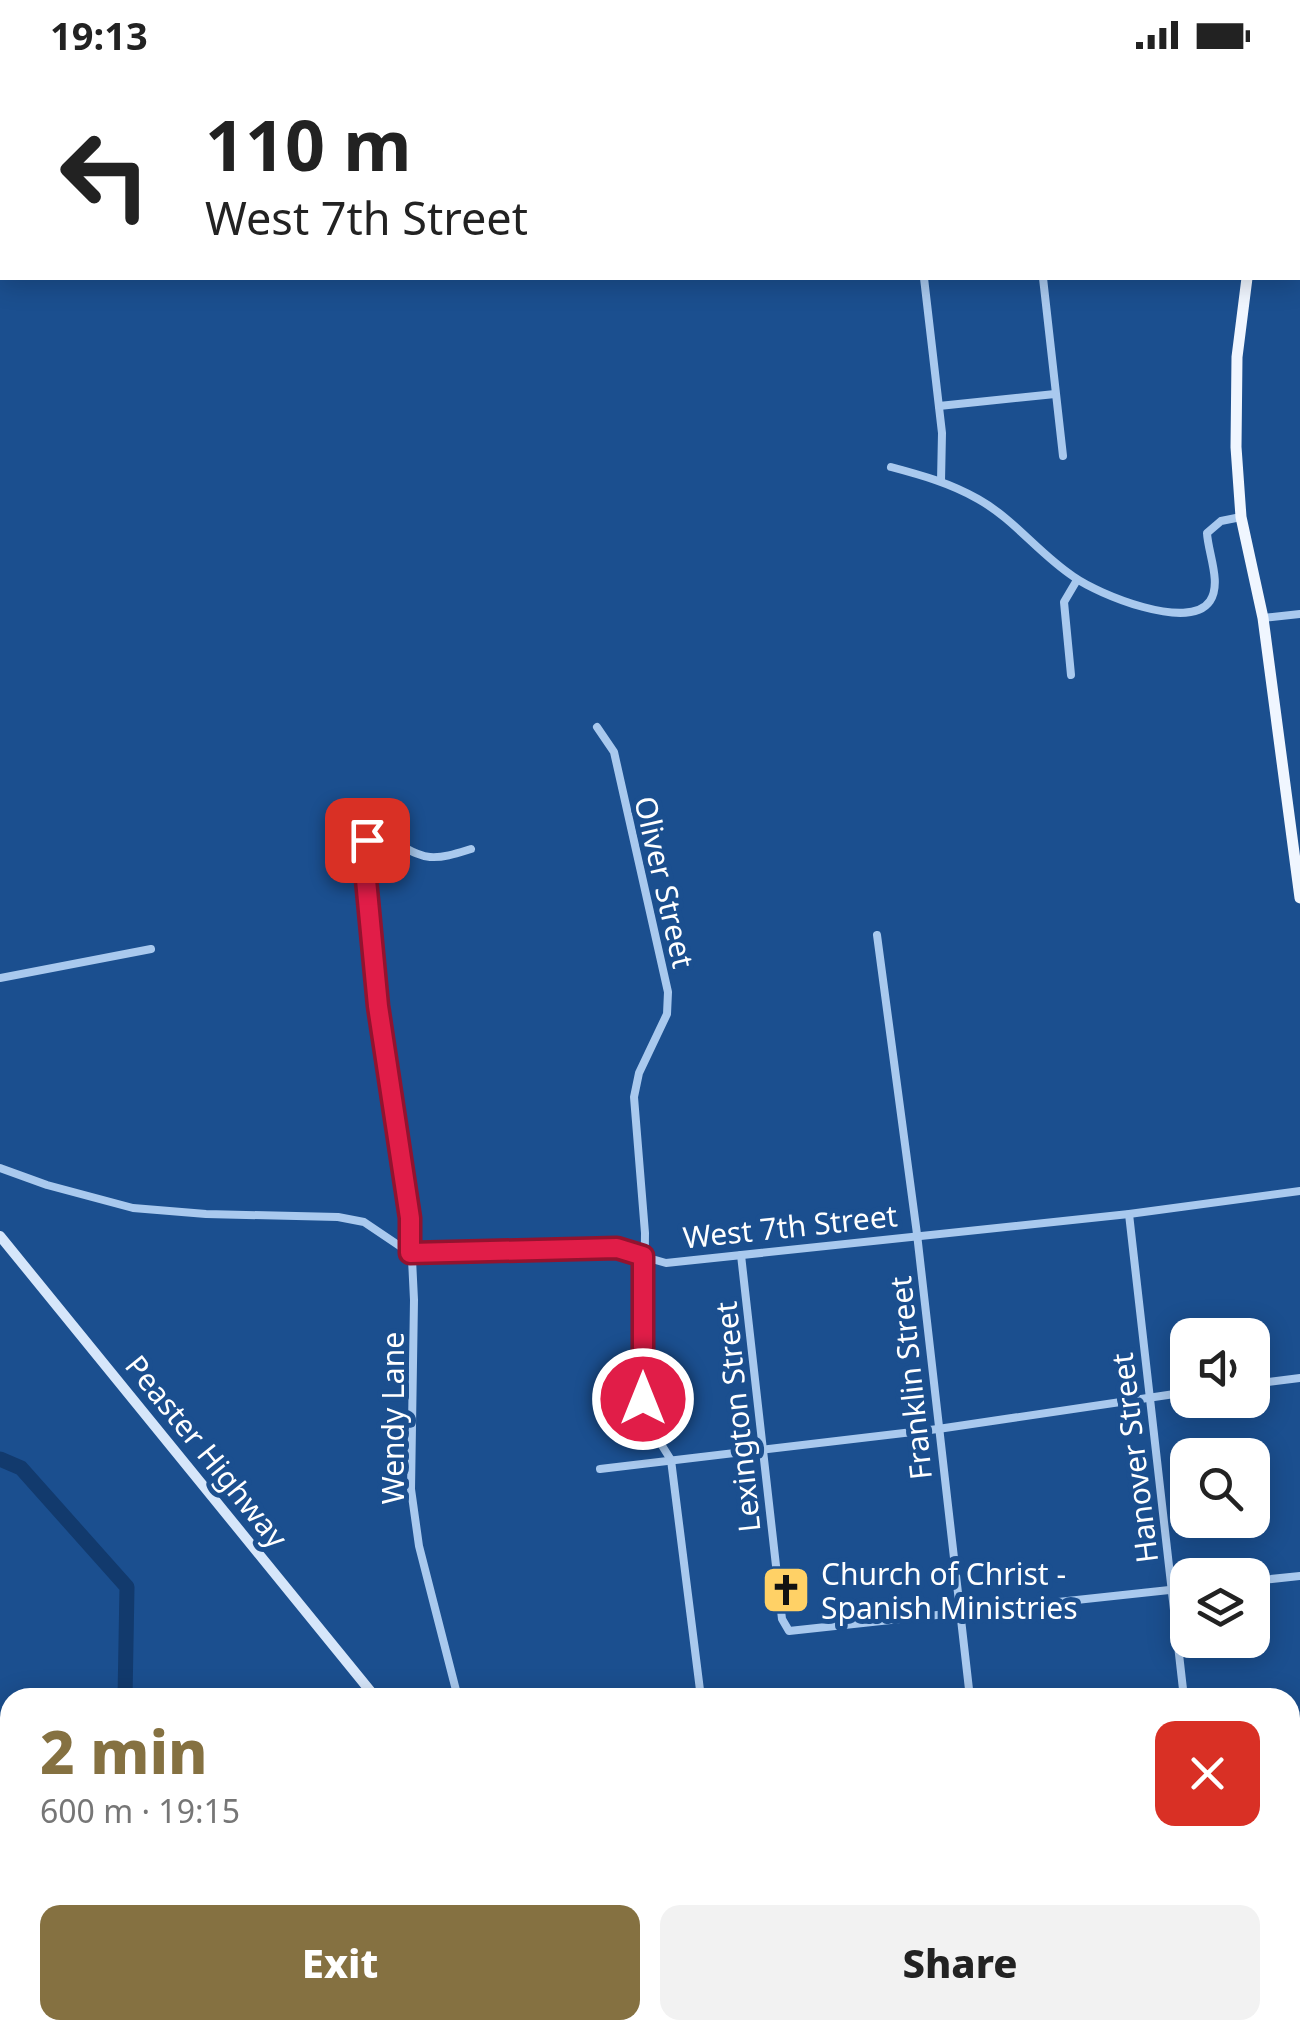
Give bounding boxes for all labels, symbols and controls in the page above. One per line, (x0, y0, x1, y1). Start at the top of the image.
text: 19:13 (50, 9, 148, 61)
text: 110 m (205, 96, 412, 192)
icon: left (40, 110, 170, 240)
text: West 7th Street (205, 187, 528, 248)
street label: Oliver Street (625, 792, 705, 972)
pin (325, 798, 410, 883)
icon: arrive (340, 813, 395, 868)
street label: West 7th Street (681, 1194, 899, 1258)
street label: Franklin Street (879, 1274, 941, 1482)
street label: Lexington Street (704, 1299, 769, 1534)
map controls (1170, 1318, 1270, 1658)
button: sound (1170, 1318, 1270, 1418)
street label: Wendy Lane (372, 1332, 413, 1504)
street label: Peaster Highway (117, 1346, 298, 1556)
position arrow (591, 1347, 695, 1451)
street label: Hanover Street (1101, 1350, 1167, 1565)
button: search (1170, 1438, 1270, 1538)
place label: Church of Christ - Spanish Ministries (821, 1553, 1078, 1628)
button: layers (1170, 1558, 1270, 1658)
church icon: Church of Christ - Spanish Ministries (760, 1564, 812, 1616)
text: 2 min (40, 1710, 208, 1792)
button: close (1155, 1721, 1260, 1826)
text: 600 m · 19:15 (40, 1789, 240, 1832)
button: Exit (40, 1905, 640, 2020)
button: Share (660, 1905, 1260, 2020)

